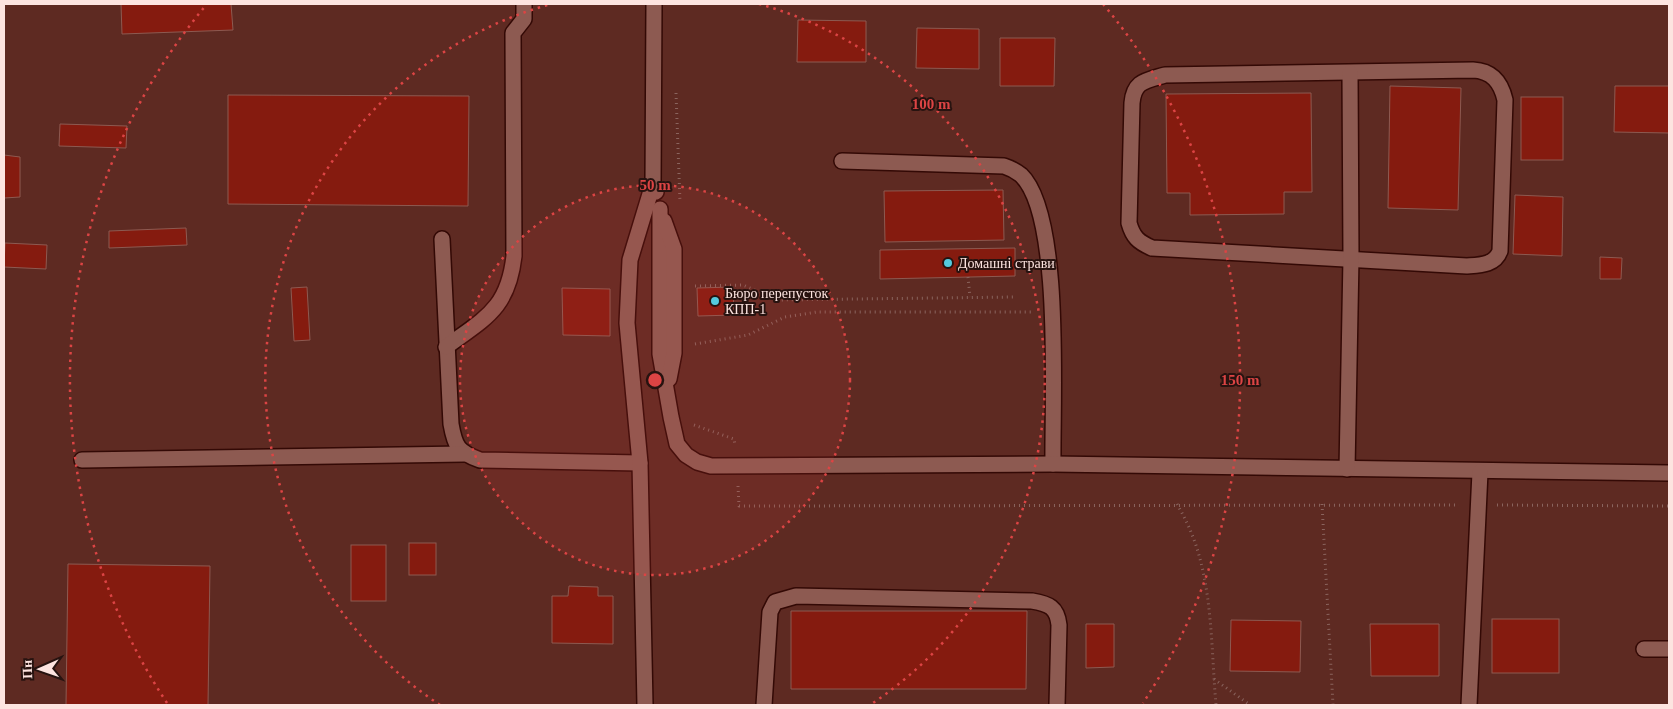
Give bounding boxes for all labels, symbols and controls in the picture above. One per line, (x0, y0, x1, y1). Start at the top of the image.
text: 100 m (912, 96, 951, 112)
text: 50 m (639, 177, 671, 193)
place label: Домашні страви (958, 256, 1055, 271)
marker: Домашні страви (942, 257, 954, 269)
place label: Бюро перепусток КПП-1 (725, 286, 829, 317)
marker: Бюро перепусток КПП-1 (709, 295, 721, 307)
centre of rings (646, 371, 664, 389)
text: 150 m (1221, 372, 1260, 388)
north arrow (15, 644, 65, 694)
text: Пн (20, 660, 35, 679)

